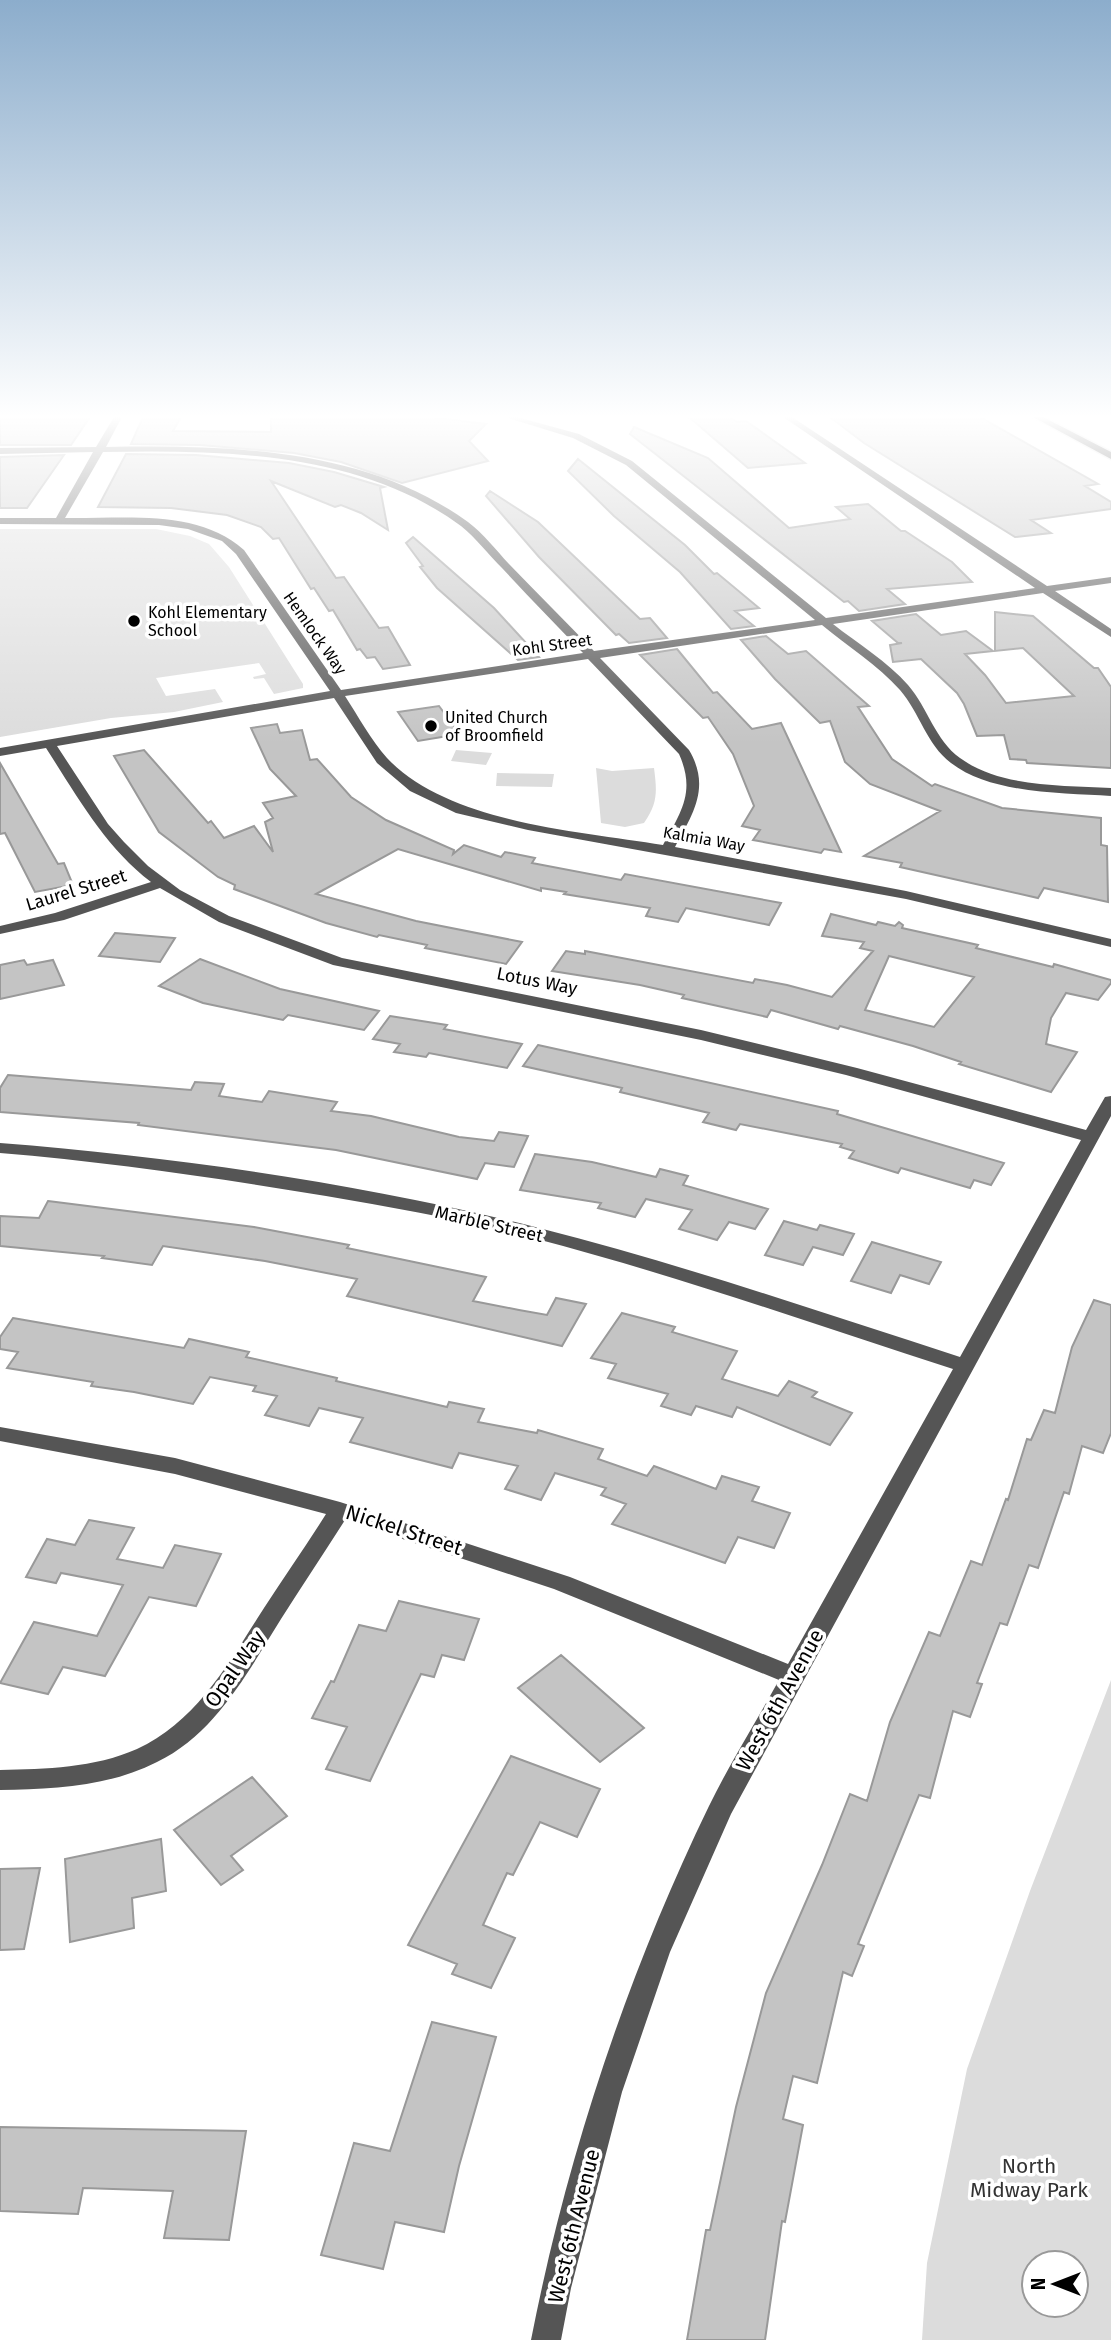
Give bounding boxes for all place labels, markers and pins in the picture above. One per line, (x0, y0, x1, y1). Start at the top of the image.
place label: Kohl Elementary School (148, 603, 267, 640)
marker: Kohl Elementary School (126, 613, 142, 629)
place label: United Church of Broomfield (445, 708, 548, 745)
marker: United Church of Broomfield (423, 718, 439, 734)

